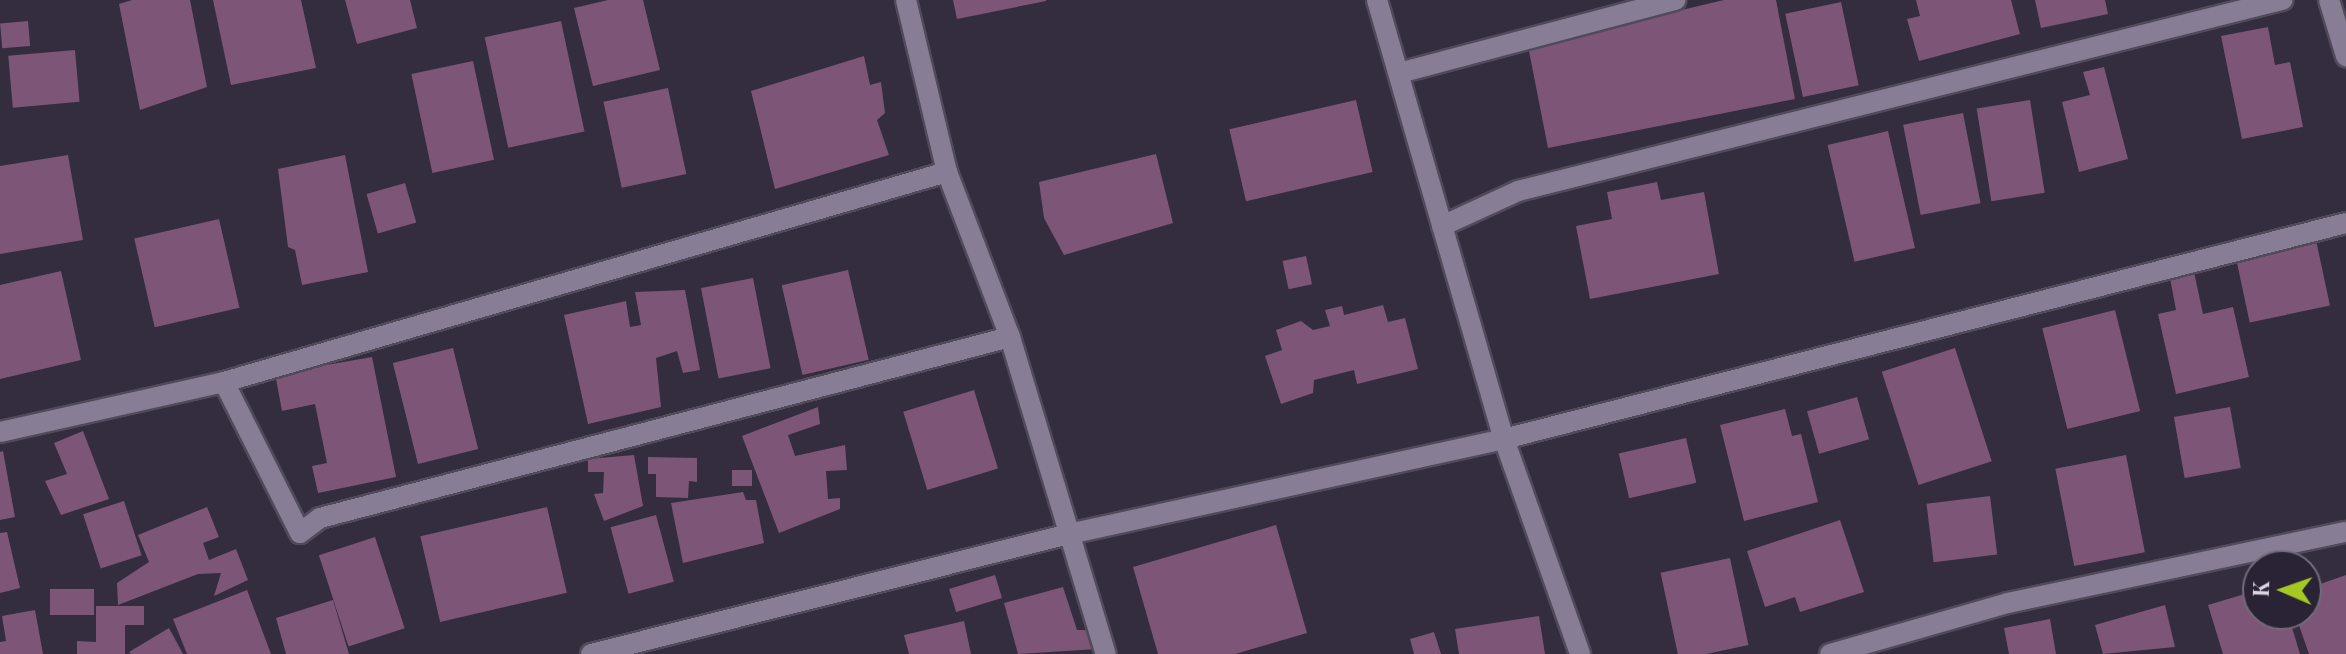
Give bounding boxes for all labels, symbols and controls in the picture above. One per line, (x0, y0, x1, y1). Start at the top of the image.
north arrow (2242, 550, 2322, 630)
text: K (2245, 581, 2275, 598)

